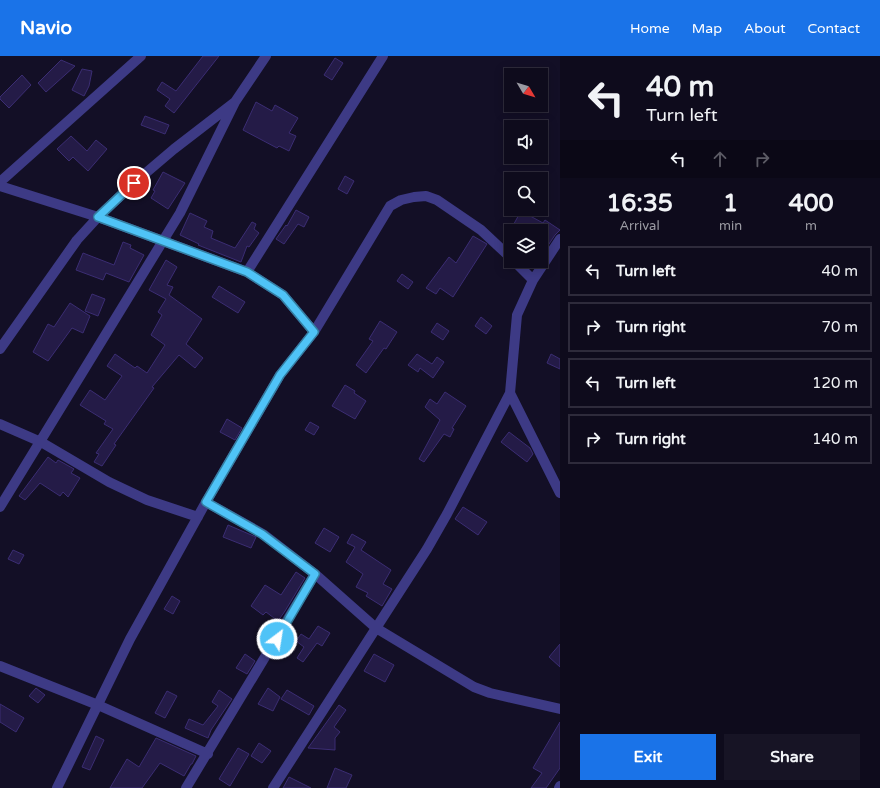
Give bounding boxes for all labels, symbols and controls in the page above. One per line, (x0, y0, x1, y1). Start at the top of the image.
text: Navio (20, 17, 72, 39)
text: Home (630, 20, 670, 37)
text: Map (692, 20, 722, 37)
text: About (744, 20, 786, 37)
text: Contact (808, 20, 860, 37)
north arrow (504, 68, 548, 112)
map controls (504, 68, 548, 268)
text: 40 m (646, 70, 714, 104)
icon: left (580, 72, 632, 124)
text: Turn left (646, 104, 718, 126)
button: sound (504, 120, 548, 164)
icon: left (667, 148, 689, 170)
icon: ahead (709, 148, 731, 170)
icon: right (751, 148, 773, 170)
pin (117, 166, 151, 200)
icon: arrive (123, 172, 145, 194)
button: search (504, 172, 548, 216)
text: 16:35 (606, 189, 673, 218)
text: 1 (723, 189, 738, 218)
text: 400 (788, 189, 834, 218)
text: Arrival (619, 218, 660, 234)
text: min (719, 218, 742, 234)
text: m (805, 218, 817, 234)
button: layers (504, 224, 548, 268)
icon: left (582, 260, 604, 282)
text: Turn left (616, 262, 676, 280)
text: 40 m (821, 262, 858, 280)
icon: right (582, 316, 604, 338)
text: Turn right (616, 318, 686, 336)
text: 70 m (821, 318, 858, 336)
icon: left (582, 372, 604, 394)
text: Turn left (616, 374, 676, 392)
text: 120 m (812, 374, 858, 392)
icon: right (582, 428, 604, 450)
text: Turn right (616, 430, 686, 448)
text: 140 m (812, 430, 858, 448)
position arrow (256, 618, 298, 660)
button: Exit (580, 734, 716, 780)
button: Share (724, 734, 860, 780)

